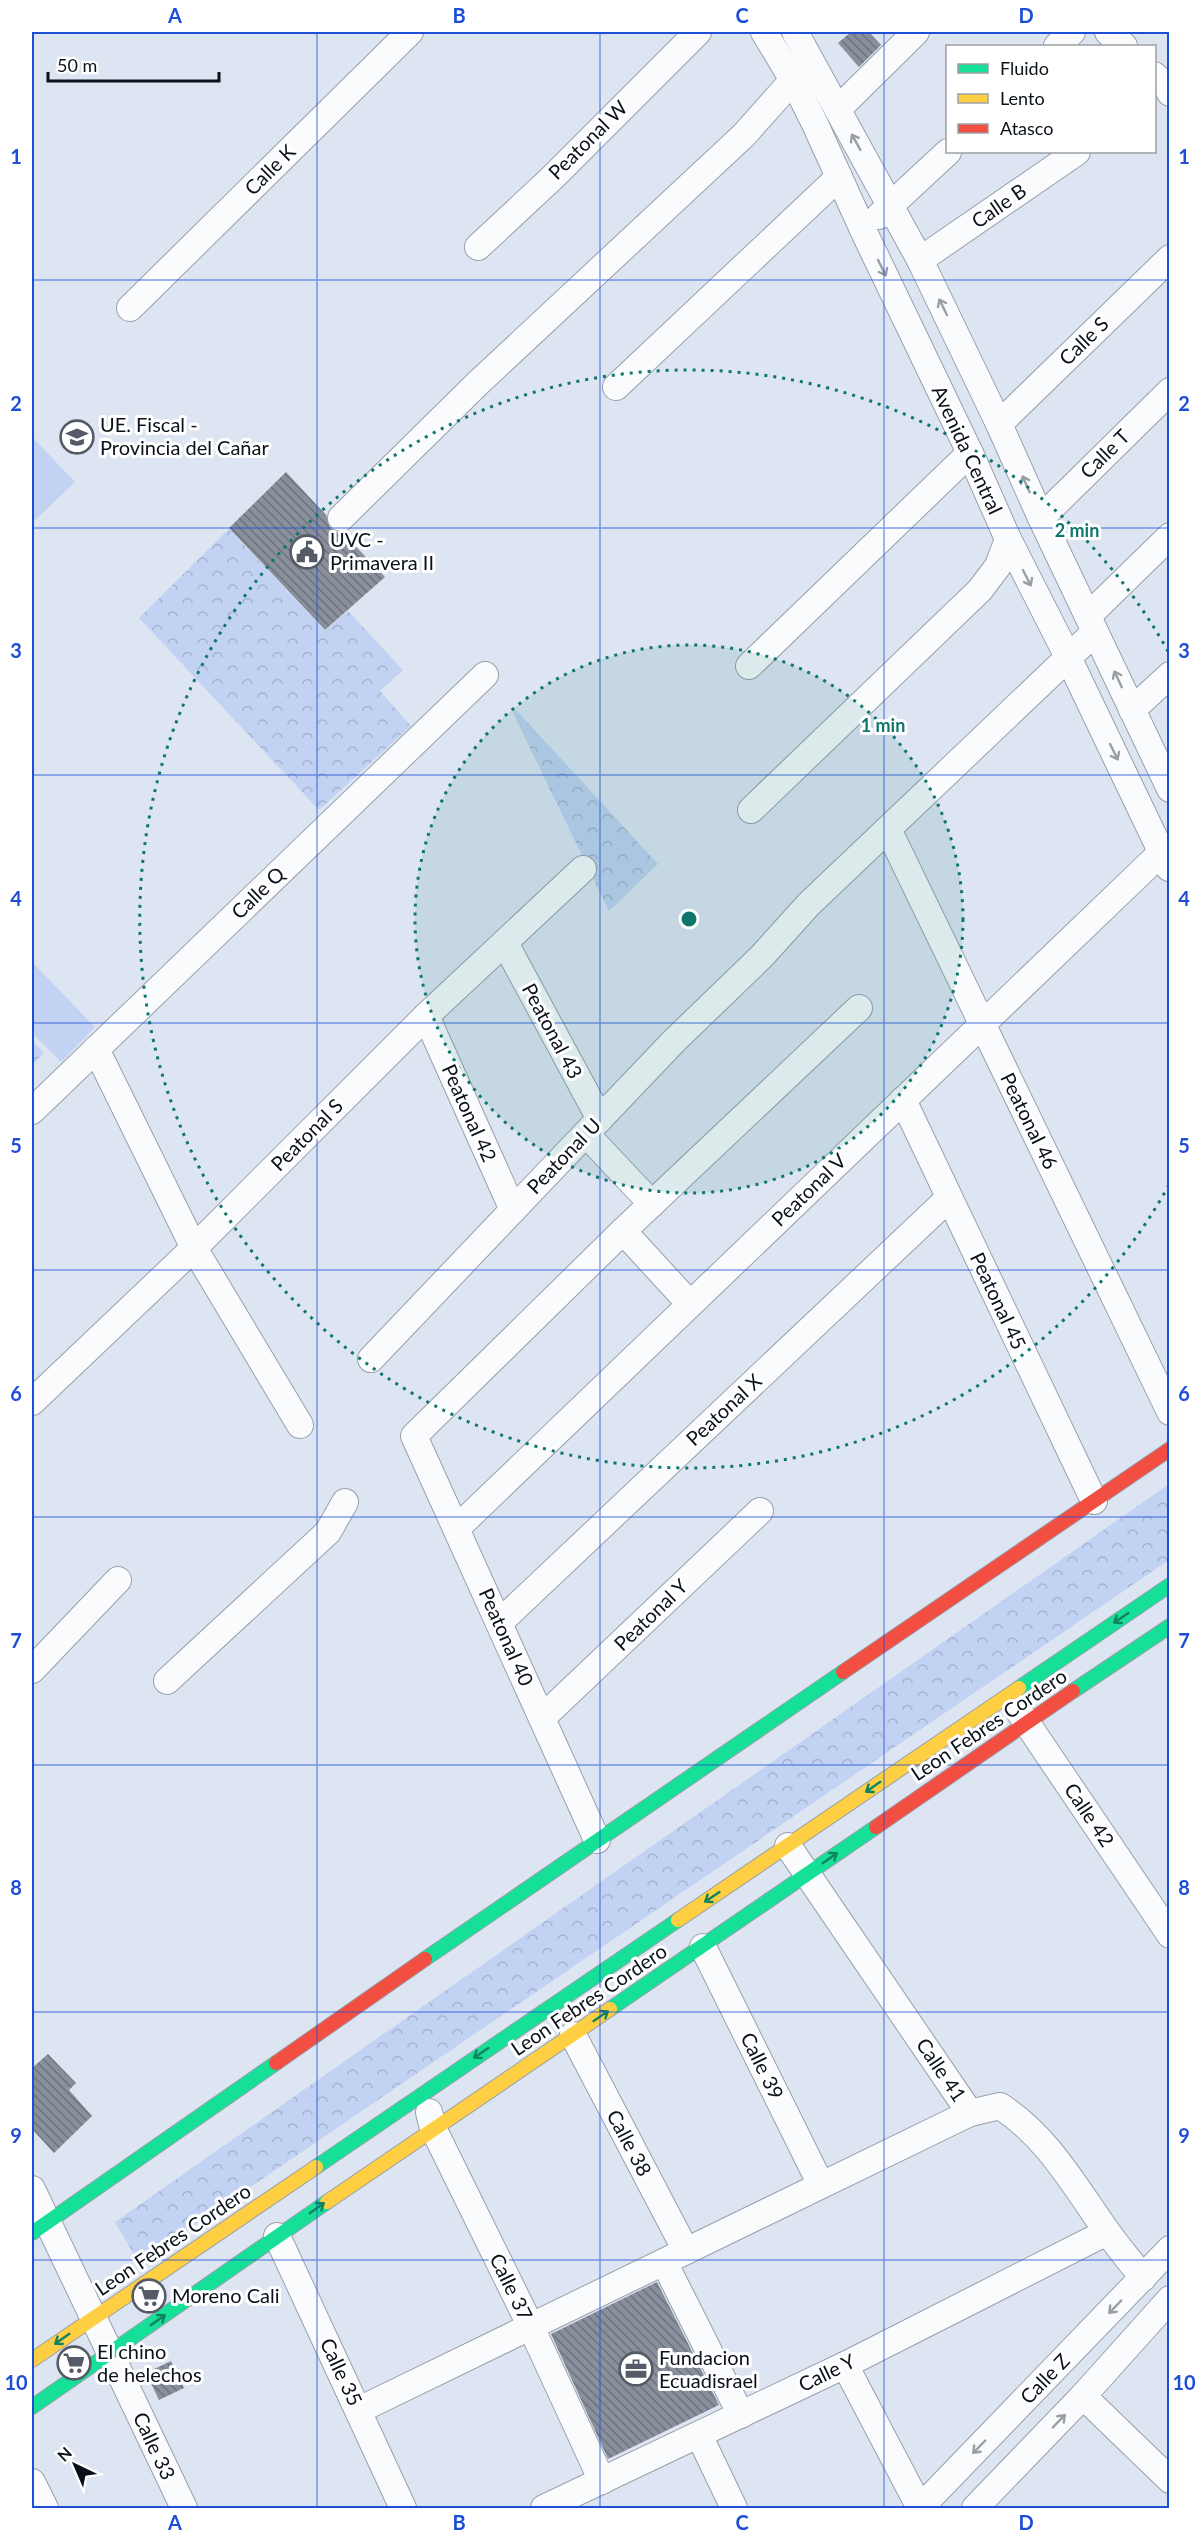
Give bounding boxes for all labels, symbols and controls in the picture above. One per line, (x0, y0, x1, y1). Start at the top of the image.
text: A (167, 3, 182, 27)
text: B (452, 3, 466, 27)
text: C (735, 3, 749, 27)
text: D (1018, 3, 1034, 27)
scale bar (48, 45, 219, 83)
legend (946, 45, 1156, 153)
text: 50 m (57, 54, 97, 76)
text: Fluido (1000, 57, 1049, 79)
text: Lento (1000, 87, 1045, 109)
street label: Peatonal W (543, 95, 632, 184)
text: Atasco (1000, 117, 1053, 139)
one-way arrow (850, 134, 862, 151)
street label: Calle K (239, 138, 300, 200)
text: 1 (10, 144, 22, 168)
text: 1 (1178, 144, 1190, 168)
street label: Calle B (966, 178, 1030, 233)
one-way arrow (876, 259, 888, 277)
one-way arrow (937, 299, 948, 317)
street label: Calle S (1054, 311, 1113, 370)
street label: Avenida Central (928, 381, 1008, 518)
text: 2 (10, 391, 22, 415)
text: 2 (1178, 391, 1190, 415)
place label: UE. Fiscal - Provincia del Cañar (100, 412, 269, 459)
school or university icon: UE. Fiscal - Provincia del Cañar (59, 419, 95, 455)
street label: Calle T (1075, 424, 1134, 483)
one-way arrow (1020, 475, 1031, 493)
text: 2 min (1055, 519, 1099, 541)
place label: UVC - Primavera II (330, 527, 434, 574)
public building icon: UVC - Primavera II (289, 534, 325, 570)
one-way arrow (1022, 568, 1034, 586)
text: 3 (10, 638, 22, 662)
text: 3 (1178, 638, 1190, 662)
one-way arrow (1111, 671, 1123, 689)
text: 1 min (861, 714, 905, 736)
one-way arrow (1108, 743, 1120, 761)
street label: Calle Q (226, 861, 289, 923)
text: 4 (10, 886, 22, 910)
text: 4 (1178, 886, 1190, 910)
centre of rings (679, 909, 699, 929)
street label: Peatonal 43 (518, 979, 588, 1082)
street label: Peatonal 42 (438, 1060, 502, 1165)
street label: Peatonal 46 (996, 1068, 1064, 1173)
street label: Peatonal S (265, 1093, 347, 1175)
street label: Peatonal U (521, 1112, 605, 1198)
text: 5 (10, 1133, 22, 1157)
text: 5 (1178, 1133, 1190, 1157)
street label: Peatonal V (766, 1148, 851, 1231)
street label: Peatonal 45 (966, 1248, 1032, 1353)
street label: Peatonal X (681, 1368, 766, 1450)
text: 6 (10, 1381, 22, 1405)
text: 6 (1178, 1381, 1190, 1405)
street label: Peatonal Y (609, 1573, 692, 1655)
street label: Peatonal 40 (475, 1584, 539, 1689)
one-way arrow (1113, 1612, 1130, 1624)
text: 7 (10, 1628, 22, 1652)
text: 7 (1178, 1628, 1190, 1652)
street label: Leon Febres Cordero (906, 1663, 1071, 1785)
street label: Calle 42 (1060, 1778, 1120, 1851)
one-way arrow (866, 1781, 882, 1793)
one-way arrow (822, 1852, 838, 1864)
text: 8 (10, 1875, 22, 1899)
text: 8 (1178, 1875, 1190, 1899)
one-way arrow (705, 1891, 721, 1903)
street label: Leon Febres Cordero (506, 1938, 671, 2060)
one-way arrow (592, 2010, 608, 2022)
street label: Calle 39 (736, 2028, 789, 2103)
street label: Calle 41 (912, 2033, 972, 2106)
one-way arrow (473, 2047, 490, 2060)
street label: Calle 38 (602, 2105, 657, 2180)
text: 9 (10, 2123, 22, 2147)
text: 9 (1178, 2123, 1190, 2147)
street label: Leon Febres Cordero (90, 2178, 255, 2300)
one-way arrow (309, 2202, 325, 2214)
street label: Calle 37 (485, 2249, 538, 2324)
supermarket icon: Moreno Cali (131, 2278, 167, 2314)
place label: Moreno Cali (172, 2283, 279, 2307)
one-way arrow (1108, 2299, 1122, 2314)
one-way arrow (149, 2314, 165, 2326)
one-way arrow (55, 2333, 71, 2345)
street label: Calle 35 (316, 2334, 368, 2409)
place label: El chino de helechos (97, 2339, 202, 2386)
supermarket icon: El chino de helechos (56, 2345, 92, 2381)
place label: Fundacion Ecuadisrael (659, 2345, 758, 2392)
street label: Calle Y (794, 2348, 859, 2396)
street label: Calle Z (1015, 2348, 1074, 2408)
office icon: Fundacion Ecuadisrael (618, 2351, 654, 2387)
text: 10 (4, 2370, 28, 2394)
text: 10 (1172, 2370, 1196, 2394)
street label: Calle 33 (129, 2408, 181, 2483)
one-way arrow (1052, 2414, 1066, 2429)
north arrow (45, 2435, 105, 2495)
one-way arrow (972, 2440, 987, 2455)
text: N (53, 2443, 75, 2465)
text: A (167, 2510, 182, 2534)
text: B (452, 2510, 466, 2534)
text: C (735, 2510, 749, 2534)
text: D (1018, 2510, 1034, 2534)

